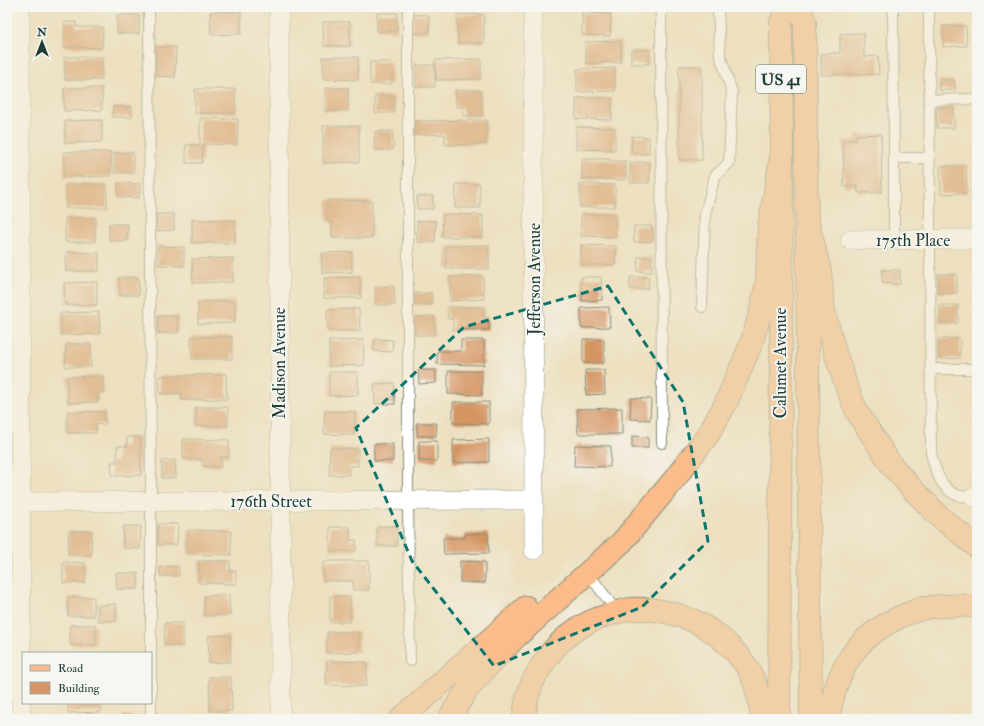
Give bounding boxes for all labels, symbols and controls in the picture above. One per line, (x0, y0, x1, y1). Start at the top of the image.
north arrow (22, 22, 62, 62)
text: N (36, 26, 48, 39)
road number: US 41 (756, 65, 806, 93)
street label: Jefferson Avenue (524, 223, 546, 336)
street label: 175th Place (876, 230, 950, 251)
street label: Madison Avenue (269, 307, 290, 419)
street label: Calumet Avenue (770, 308, 791, 419)
street label: 176th Street (230, 491, 312, 512)
legend (22, 652, 152, 704)
text: Road (58, 661, 83, 676)
text: Building (58, 681, 101, 696)

